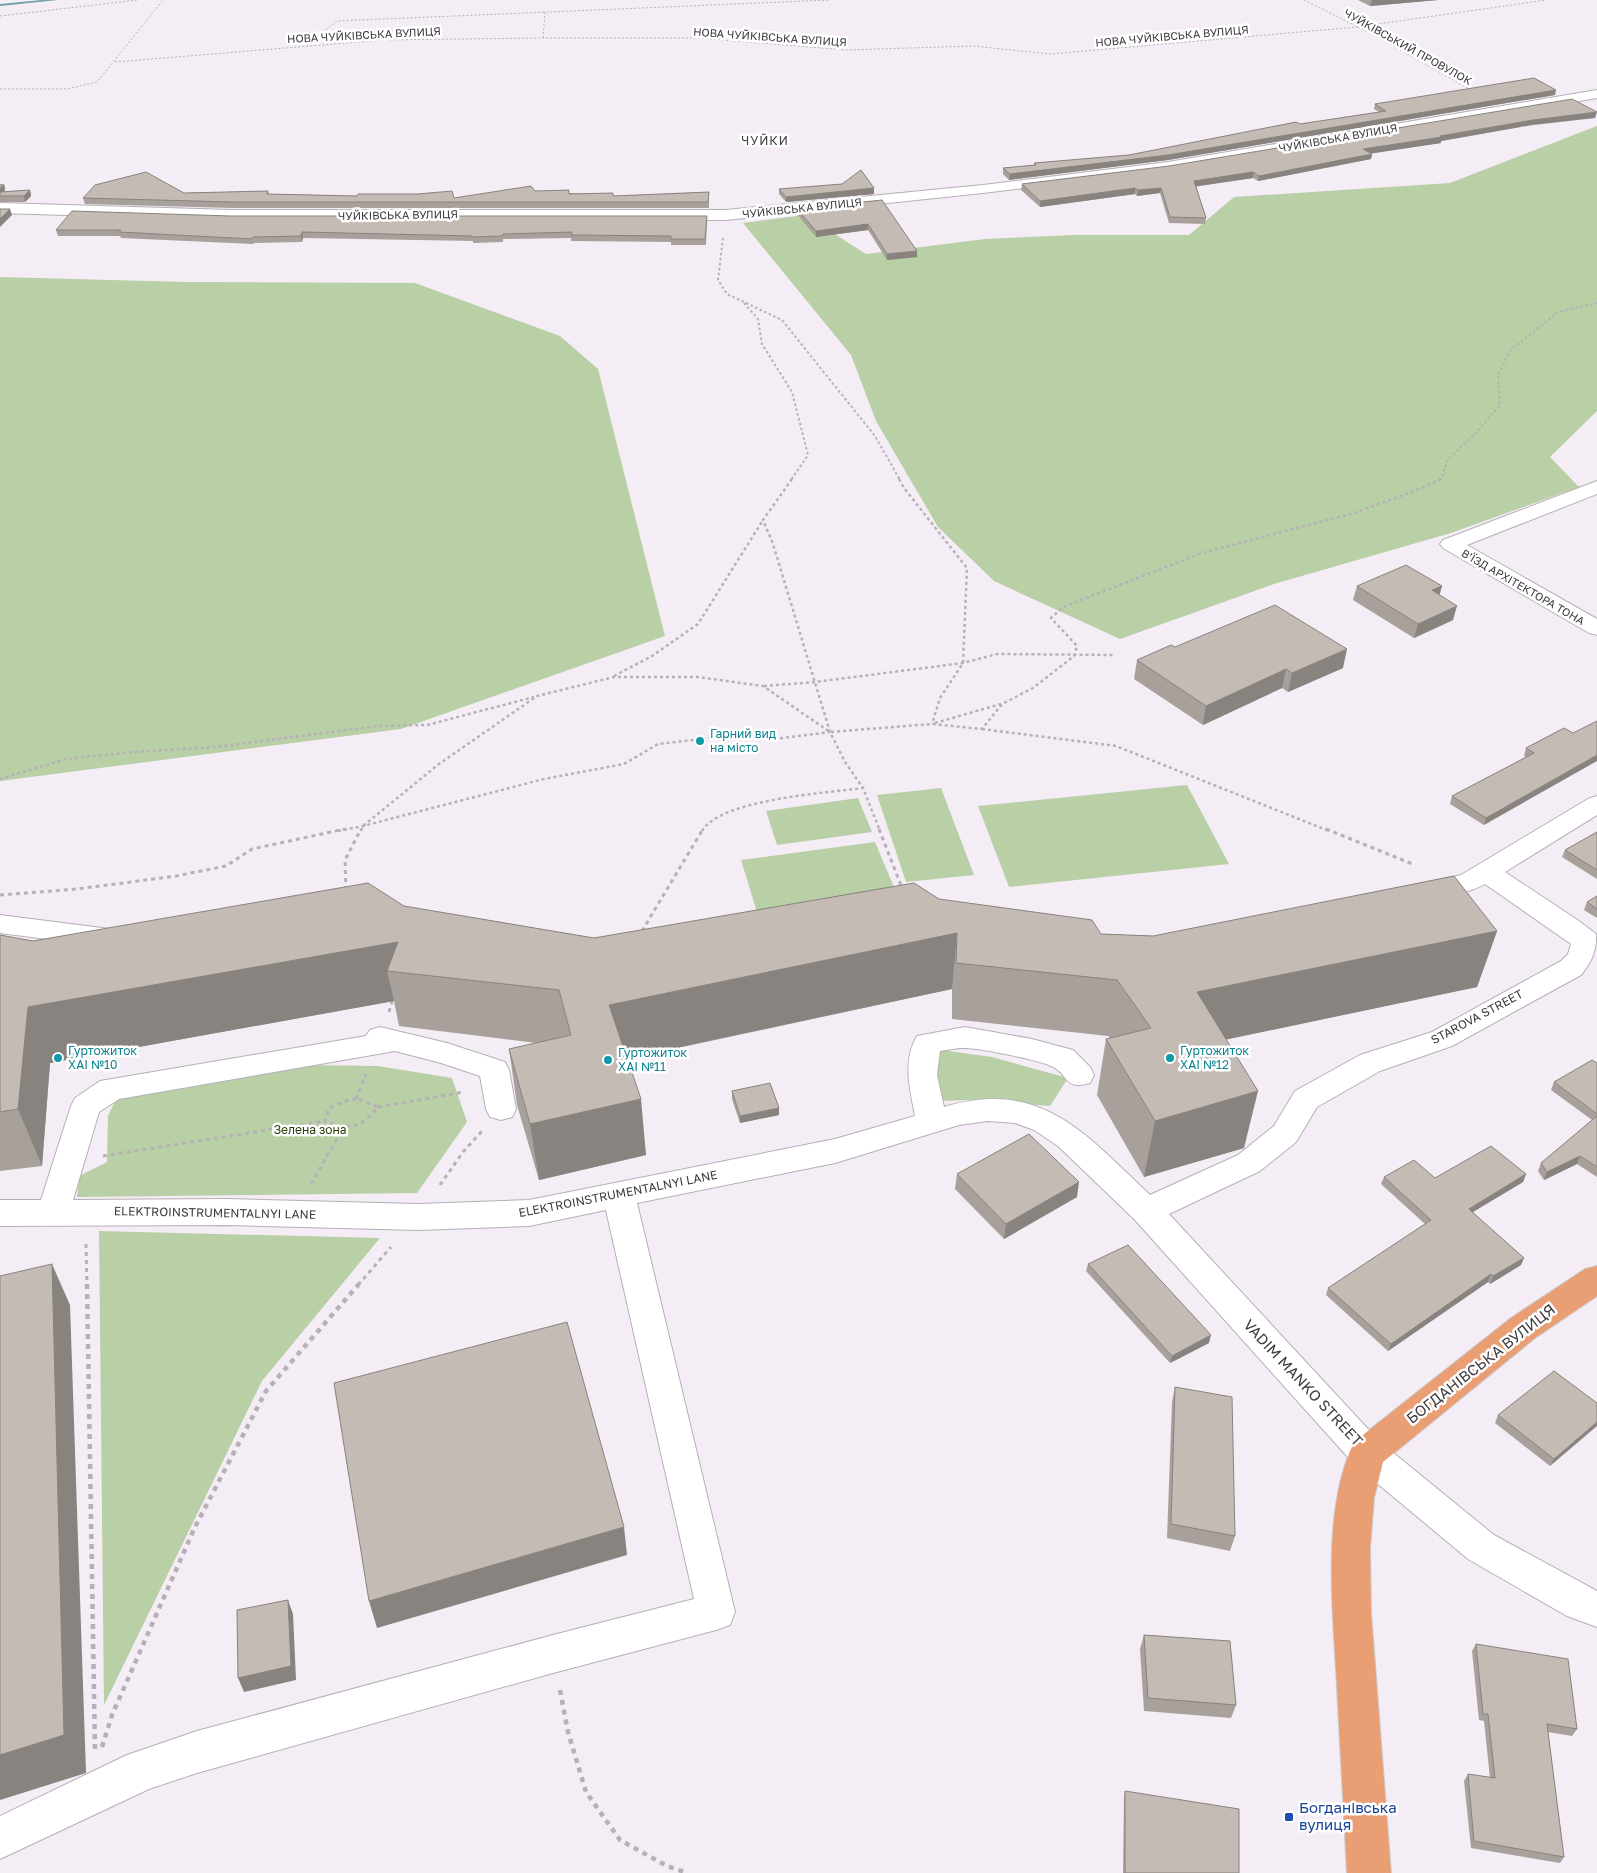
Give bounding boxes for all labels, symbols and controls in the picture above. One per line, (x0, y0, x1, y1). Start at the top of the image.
street label: ЧУЙКІВСЬКИЙ ПРОВУЛОК (1342, 6, 1475, 87)
street label: НОВА ЧУЙКІВСЬКА ВУЛИЦЯ (1095, 22, 1249, 49)
street label: НОВА ЧУЙКІВСЬКА ВУЛИЦЯ (287, 24, 441, 45)
street label: НОВА ЧУЙКІВСЬКА ВУЛИЦЯ (693, 25, 847, 48)
street label: ЧУЙКІВСЬКА ВУЛИЦЯ (1278, 121, 1398, 154)
district label: ЧУЙКИ (741, 133, 789, 148)
street label: ЧУЙКІВСЬКА ВУЛИЦЯ (742, 195, 862, 220)
street label: ЧУЙКІВСЬКА ВУЛИЦЯ (338, 207, 458, 222)
street label: В’ЇЗД АРХІТЕКТОРА ТОНА (1459, 546, 1588, 627)
place label: Гарний вид на місто (710, 726, 776, 755)
marker: Гарний вид на місто (694, 735, 706, 747)
street label: STAROVA STREET (1428, 986, 1526, 1047)
place label: Гуртожиток ХАІ №10 (68, 1043, 137, 1072)
place label: Гуртожиток ХАІ №12 (1180, 1043, 1249, 1072)
place label: Гуртожиток ХАІ №11 (618, 1045, 687, 1074)
marker: Гуртожиток ХАІ №10 (52, 1052, 64, 1064)
marker: Гуртожиток ХАІ №12 (1164, 1052, 1176, 1064)
marker: Гуртожиток ХАІ №11 (602, 1054, 614, 1066)
park label: Зелена зона (273, 1122, 347, 1137)
street label: ELEKTROINSTRUMENTALNYI LANE (517, 1167, 719, 1220)
street label: ELEKTROINSTRUMENTALNYI LANE (114, 1203, 316, 1222)
street label: БОГДАНІВСЬКА ВУЛИЦЯ (1403, 1300, 1558, 1427)
street label: VADIM MANKO STREET (1240, 1315, 1367, 1449)
place label: Богданівська вулиця (1299, 1798, 1397, 1833)
marker: Богданівська вулиця (1283, 1811, 1295, 1823)

